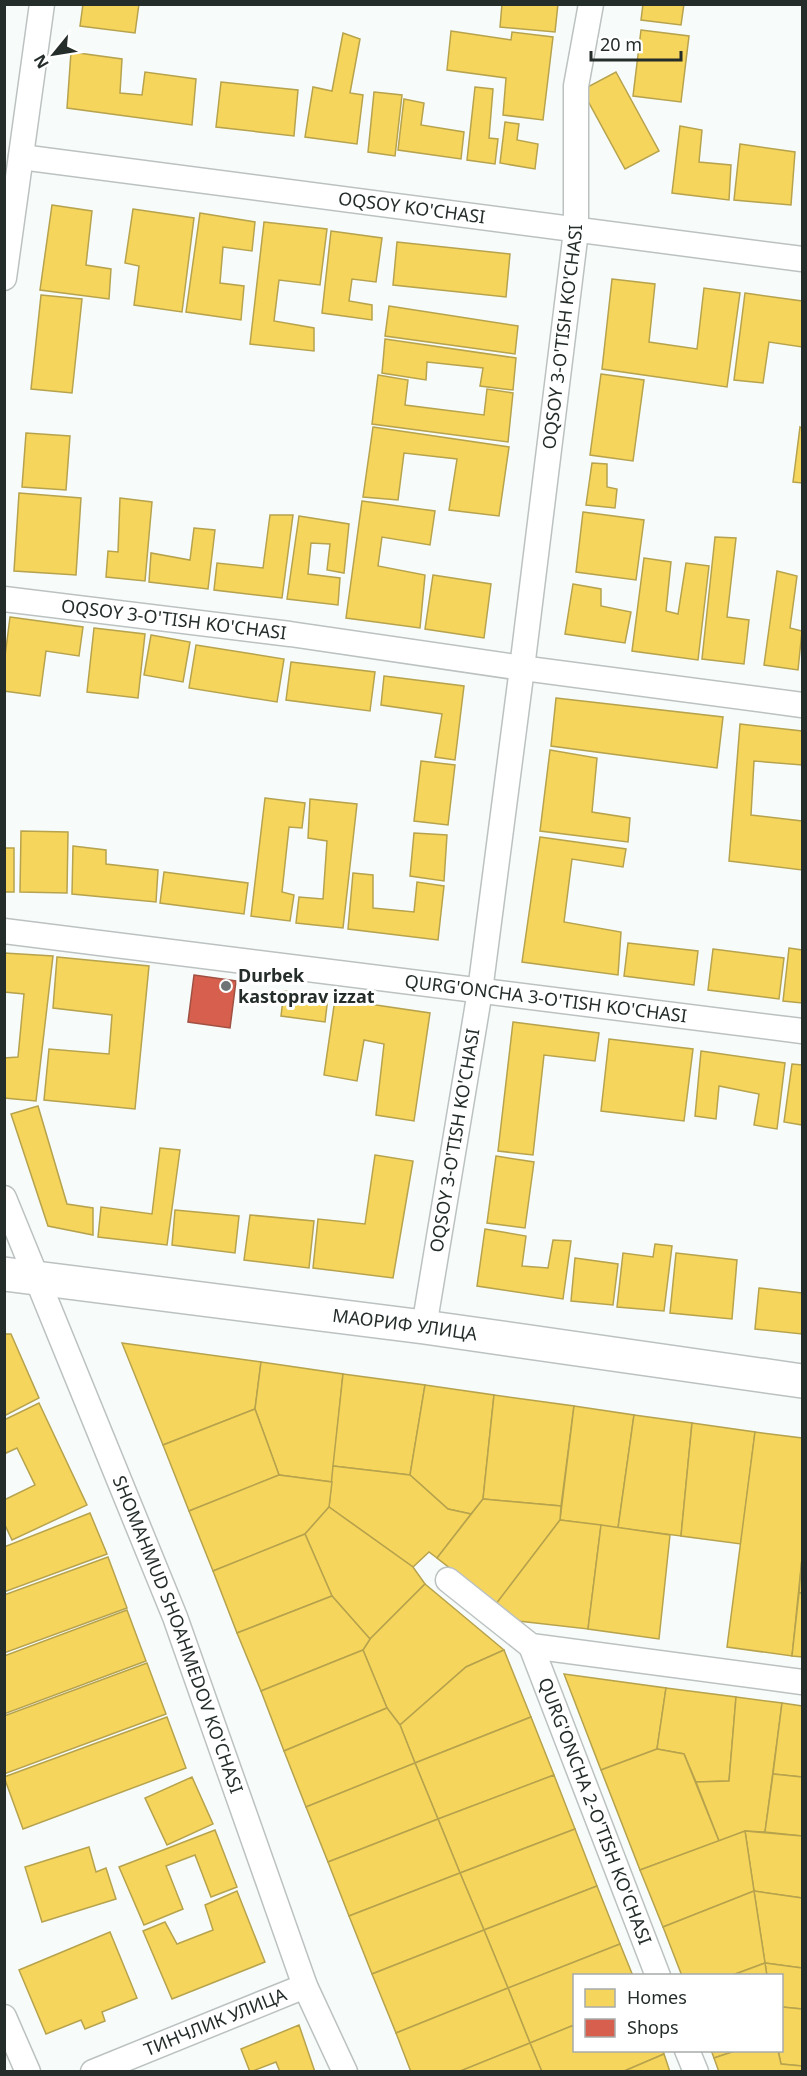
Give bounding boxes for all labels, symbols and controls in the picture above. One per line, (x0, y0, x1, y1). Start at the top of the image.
north arrow (24, 24, 84, 84)
scale bar (591, 24, 681, 62)
text: 20 m (600, 32, 642, 56)
text: N (28, 50, 54, 73)
street label: OQSOY KO'CHASI (337, 186, 487, 229)
street label: OQSOY 3-O'TISH KO'CHASI (536, 224, 587, 451)
street label: OQSOY 3-O'TISH KO'CHASI (60, 593, 288, 644)
place label: Durbek kastoprav izzat (238, 963, 375, 1008)
street label: QURG'ONCHA 3-O'TISH KO'CHASI (403, 968, 688, 1027)
marker: Durbek kastoprav izzat (219, 979, 233, 993)
street label: OQSOY 3-O'TISH KO'CHASI (424, 1027, 485, 1254)
street label: МАОРИФ УЛИЦА (331, 1303, 479, 1346)
street label: SHOMAHMUD SHOAHMEDOV KO'CHASI (108, 1472, 249, 1796)
street label: QURG'ONCHA 2-O'TISH KO'CHASI (533, 1674, 658, 1948)
legend (573, 1974, 783, 2052)
street label: ТИНЧЛИК УЛИЦА (140, 1982, 290, 2061)
text: Homes (627, 1985, 687, 2009)
text: Shops (627, 2015, 679, 2039)

